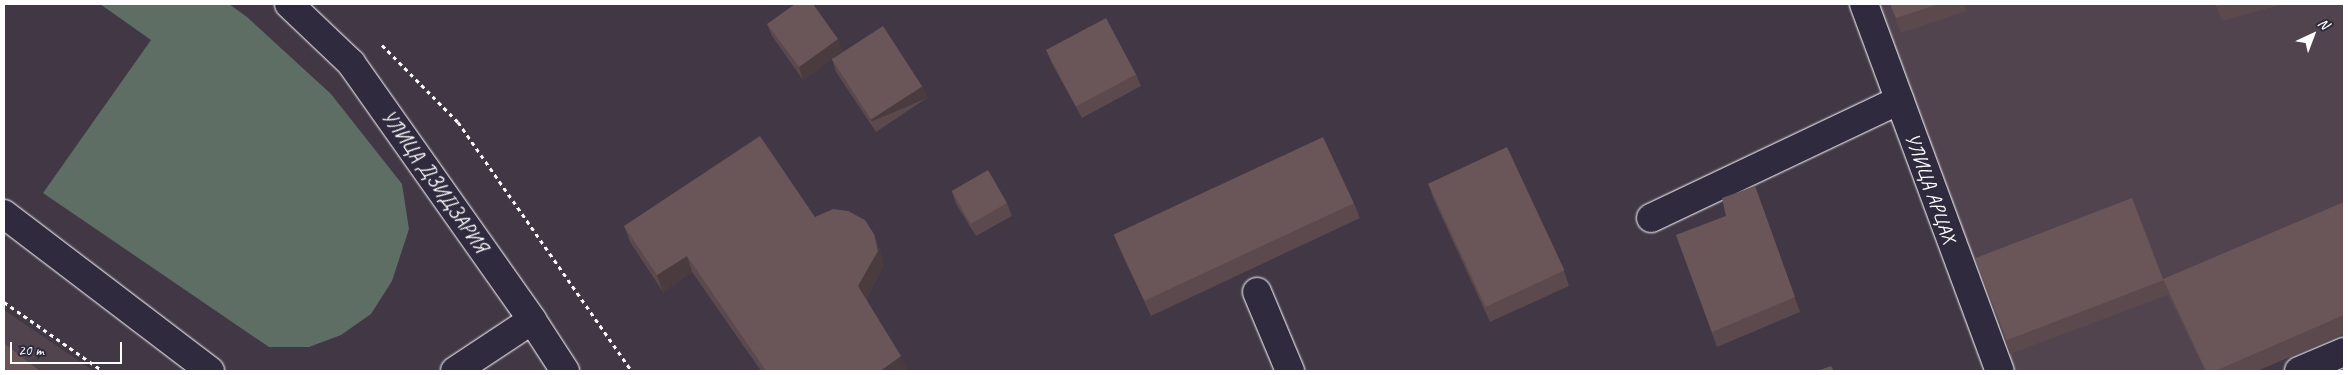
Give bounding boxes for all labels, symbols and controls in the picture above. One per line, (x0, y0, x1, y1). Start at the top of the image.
north arrow (2288, 10, 2338, 60)
text: N (2315, 14, 2333, 33)
street label: УЛИЦА ДЗИДЗАРИЯ (377, 106, 493, 256)
street label: УЛИЦА АРЦАХ (1900, 130, 1962, 246)
scale bar (12, 332, 125, 364)
text: 20 m (18, 341, 44, 360)

